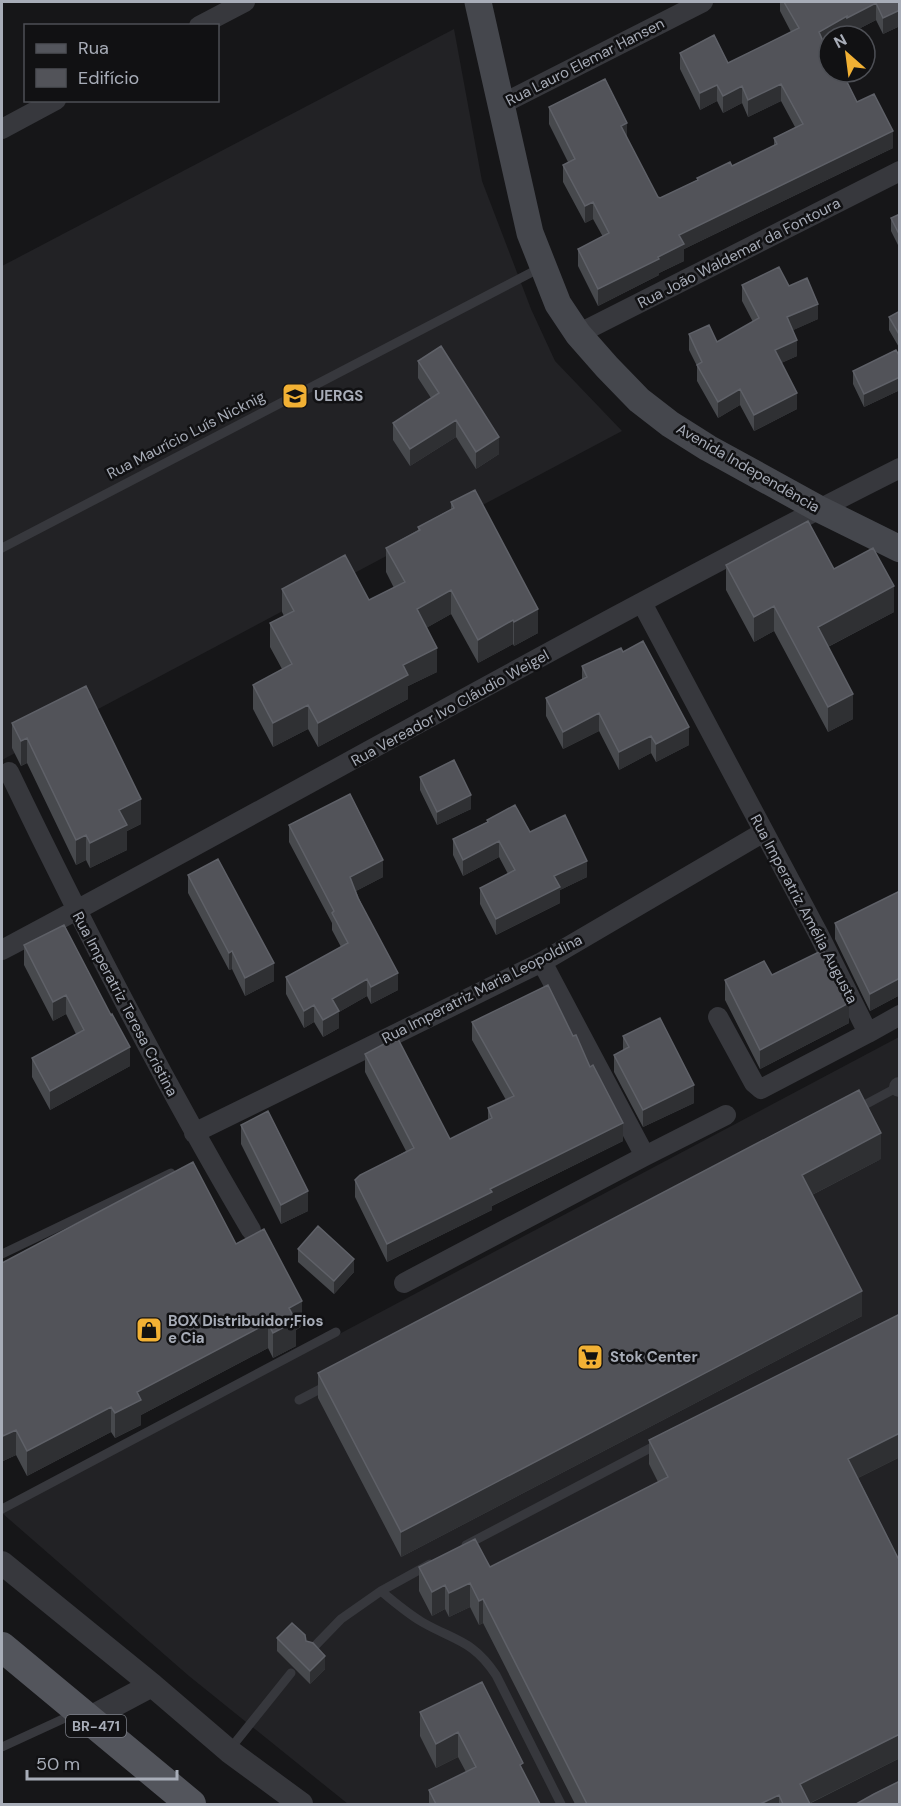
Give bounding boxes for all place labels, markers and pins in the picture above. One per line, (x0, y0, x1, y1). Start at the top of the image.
school or university icon: UERGS (280, 381, 310, 411)
place label: UERGS (314, 386, 363, 406)
place label: BOX Distribuidor;Fios e Cia (168, 1311, 323, 1348)
shop icon: BOX Distribuidor;Fios e Cia (134, 1315, 164, 1345)
supermarket icon: Stok Center (575, 1342, 605, 1372)
place label: Stok Center (610, 1347, 698, 1367)

